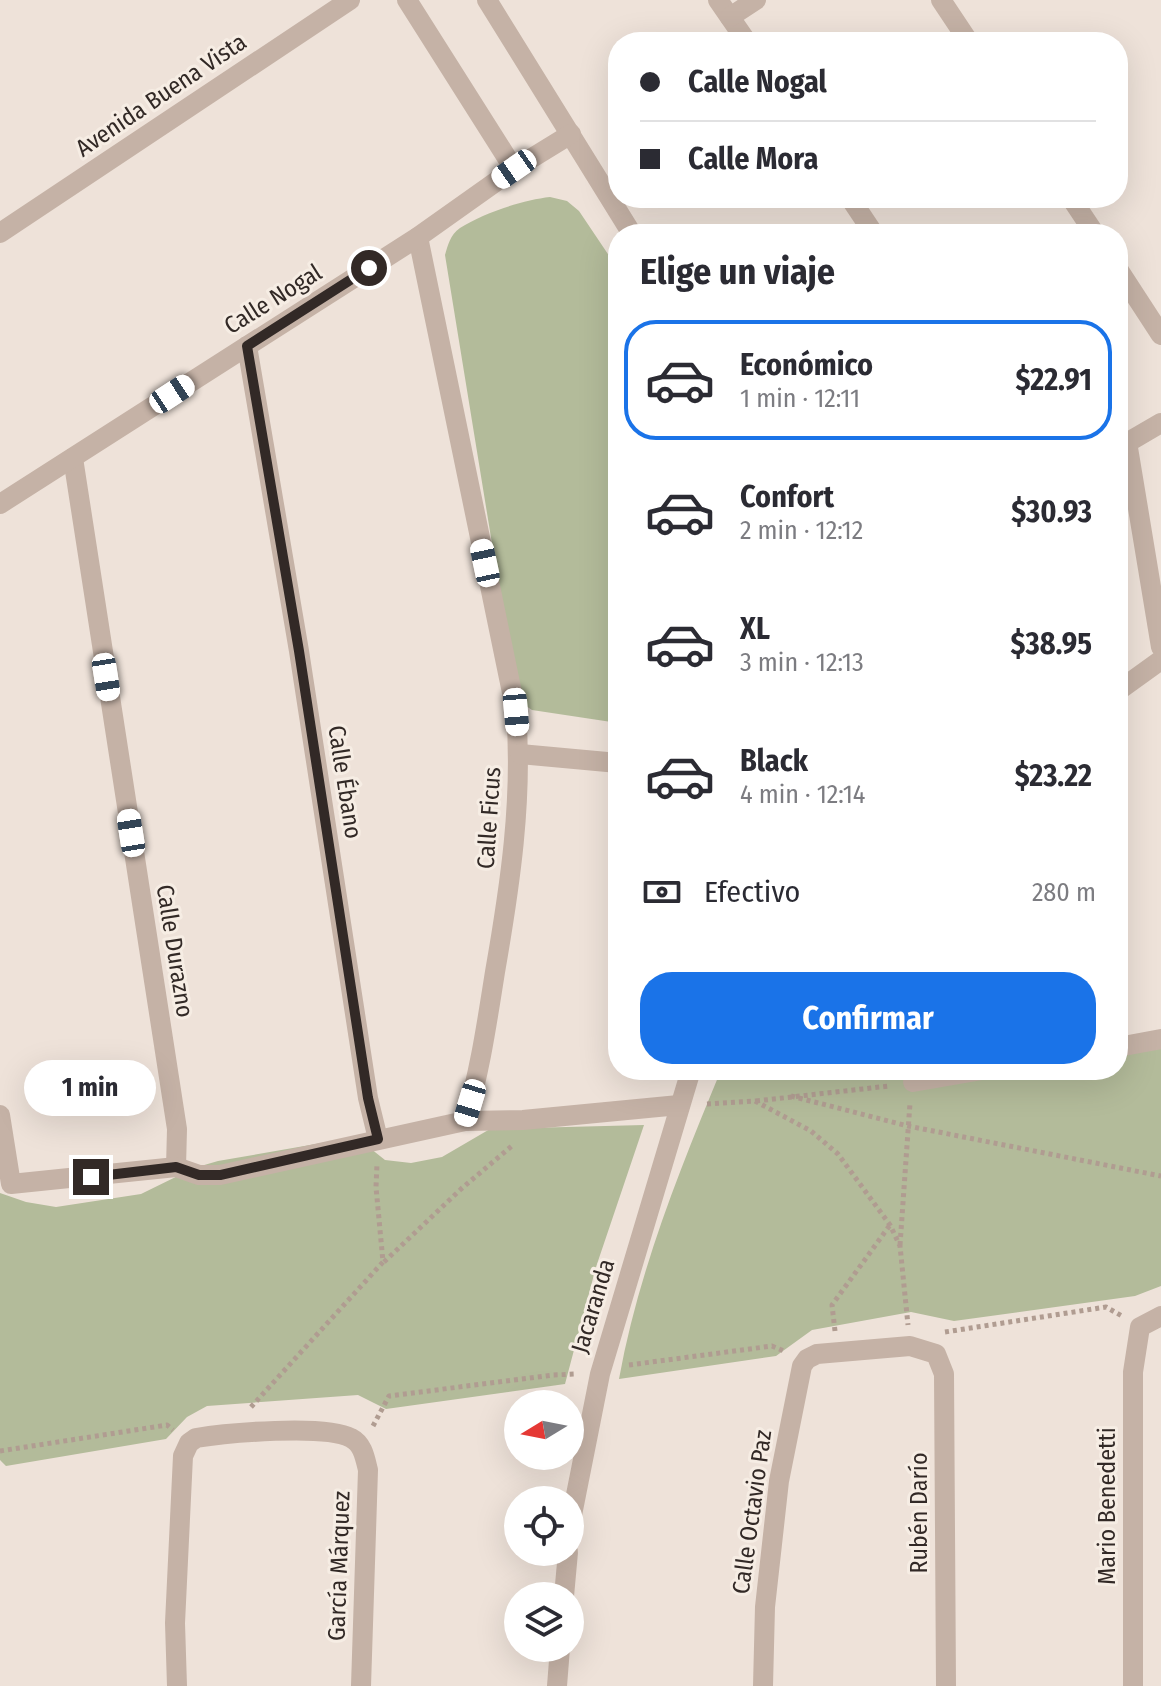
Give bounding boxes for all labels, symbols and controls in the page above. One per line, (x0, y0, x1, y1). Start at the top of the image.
street label: Avenida Buena Vista (70, 28, 252, 162)
text: Calle Nogal (688, 64, 827, 100)
text: Calle Mora (688, 141, 818, 177)
car (487, 145, 541, 193)
route start (351, 250, 387, 286)
text: Elige un viaje (640, 250, 835, 294)
street label: Calle Nogal (219, 258, 327, 340)
icon: car (644, 344, 716, 416)
text: Económico (740, 347, 873, 383)
text: $22.91 (1016, 362, 1092, 398)
car (145, 371, 199, 417)
text: 1 min · 12:11 (740, 383, 860, 414)
icon: car (644, 476, 716, 548)
text: Confort (740, 479, 834, 515)
text: $30.93 (1011, 494, 1092, 530)
text: 2 min · 12:12 (740, 515, 863, 546)
car (468, 537, 502, 589)
icon: car (644, 608, 716, 680)
text: XL (740, 611, 770, 647)
text: $38.95 (1011, 626, 1092, 662)
text: 3 min · 12:13 (740, 647, 864, 678)
car (90, 651, 122, 703)
car (502, 687, 530, 737)
street label: Calle Ébano (322, 723, 369, 841)
icon: car (644, 740, 716, 812)
text: Black (740, 743, 808, 779)
text: $23.22 (1015, 758, 1092, 794)
street label: Calle Ficus (471, 766, 507, 870)
text: 4 min · 12:14 (740, 779, 865, 810)
car (115, 807, 147, 859)
icon: cash (640, 870, 684, 914)
text: Efectivo (704, 874, 800, 910)
text: 280 m (1032, 877, 1096, 908)
street label: Calle Durazno (151, 883, 199, 1019)
button: Confirmar (640, 972, 1096, 1064)
callout: 1 min (25, 1061, 157, 1117)
text: 1 min (62, 1072, 118, 1103)
car (452, 1077, 488, 1129)
route end (73, 1159, 109, 1195)
street label: Jacaranda (565, 1256, 621, 1356)
north arrow (504, 1390, 584, 1470)
map controls (504, 1390, 584, 1662)
street label: Mario Benedetti (1093, 1427, 1121, 1585)
street label: Calle Octavio Paz (727, 1428, 777, 1596)
street label: Rubén Darío (905, 1452, 933, 1574)
button: locate (504, 1486, 584, 1566)
street label: García Márquez (322, 1491, 356, 1641)
button: layers (504, 1582, 584, 1662)

